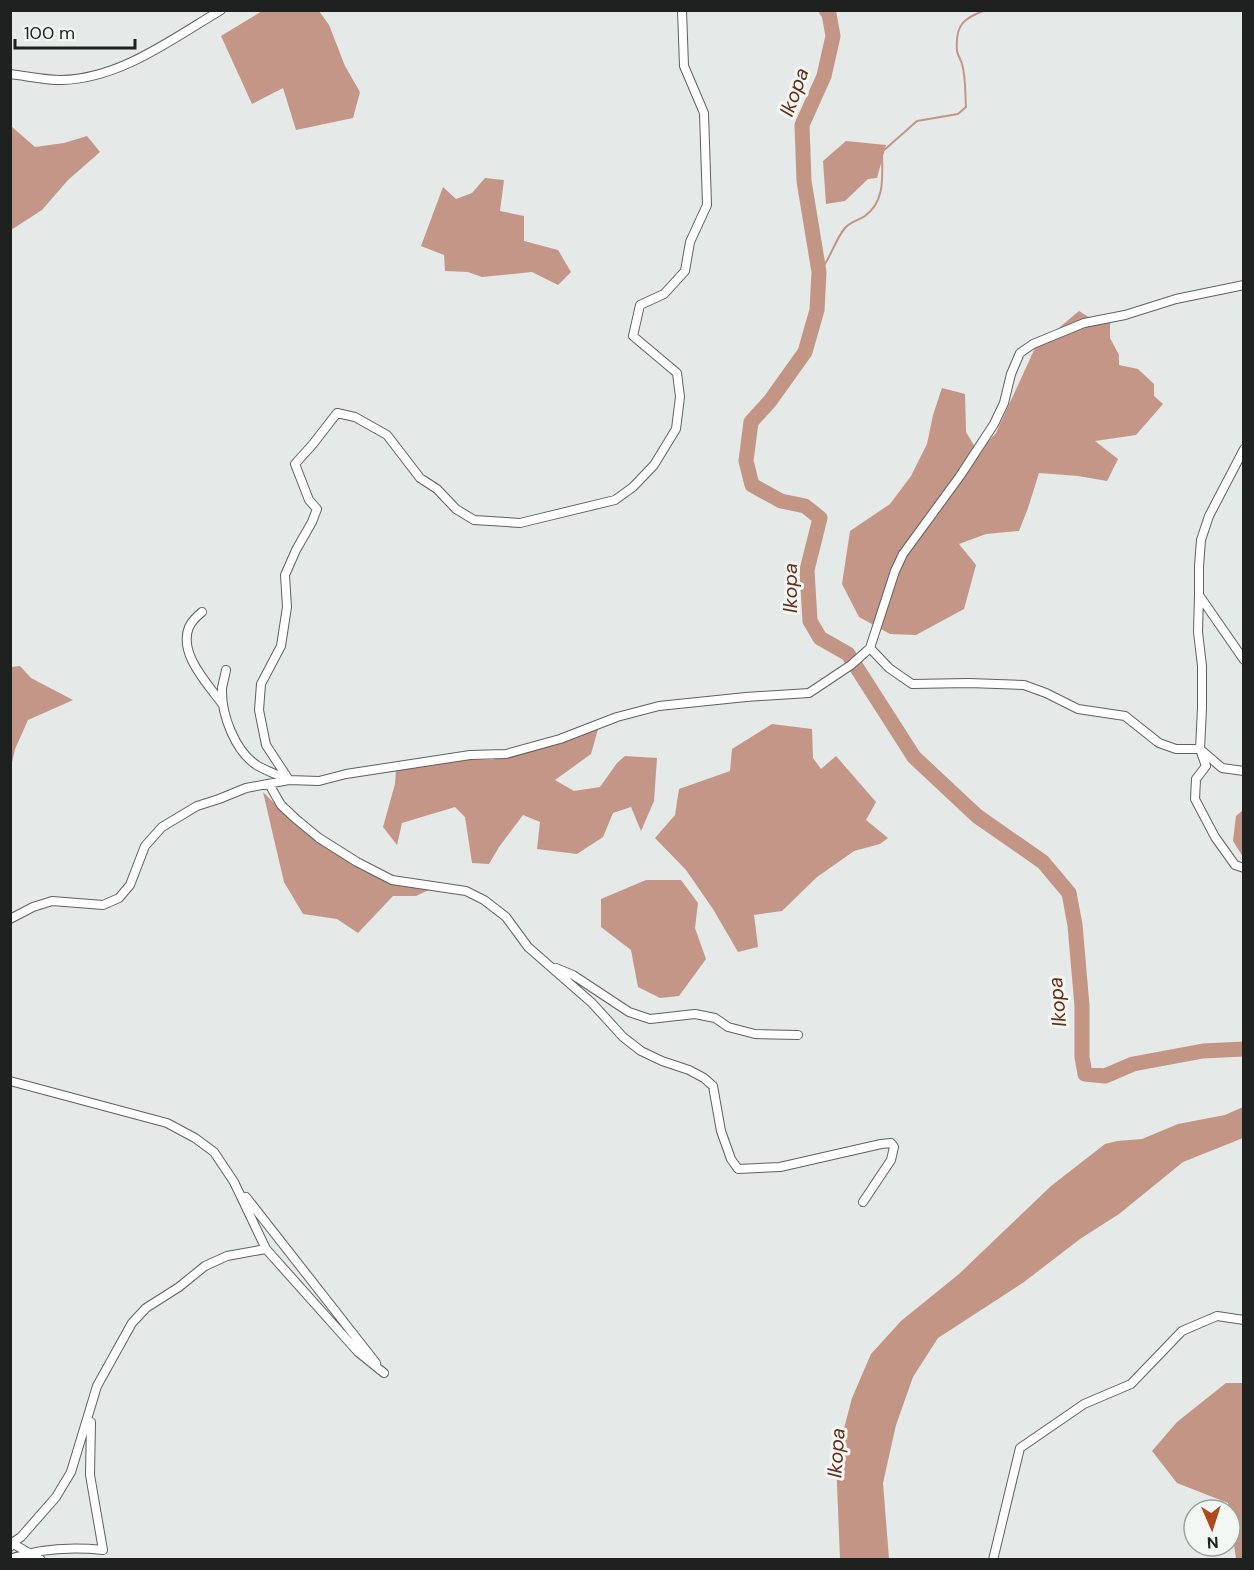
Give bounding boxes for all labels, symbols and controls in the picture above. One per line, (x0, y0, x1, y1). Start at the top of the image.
scale bar (15, 12, 135, 50)
text: 100 m (24, 21, 75, 45)
water label: Ikopa (773, 64, 815, 120)
water label: Ikopa (777, 563, 803, 613)
water label: Ikopa (1042, 976, 1072, 1028)
water label: Ikopa (821, 1427, 851, 1479)
north arrow (1182, 1498, 1242, 1558)
text: N (1206, 1532, 1219, 1553)

